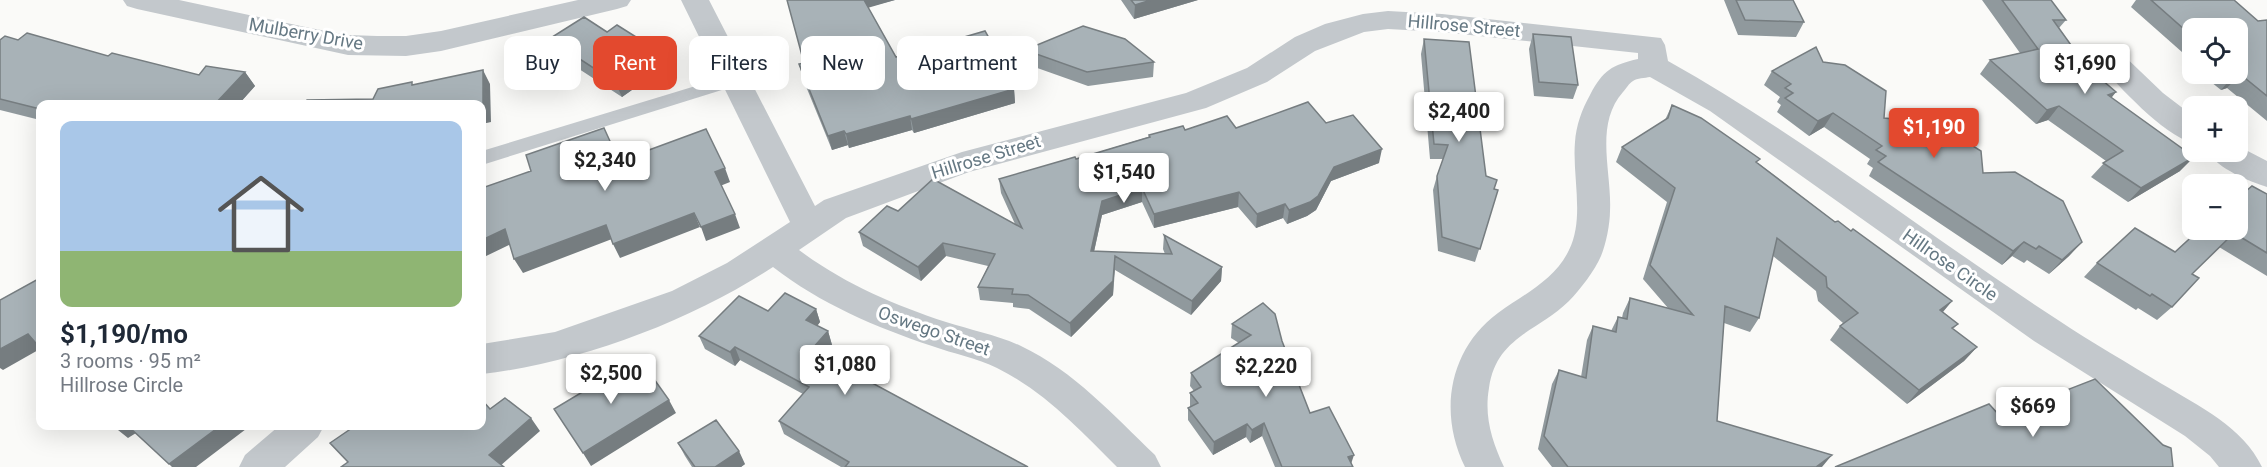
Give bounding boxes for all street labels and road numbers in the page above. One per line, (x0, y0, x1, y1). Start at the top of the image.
street label: Hillrose Street (1407, 10, 1521, 41)
street label: Mulberry Drive (247, 13, 365, 54)
street label: Hillrose Street (929, 130, 1043, 183)
street label: Hillrose Circle (1899, 224, 2002, 305)
street label: Oswego Street (875, 302, 993, 360)

